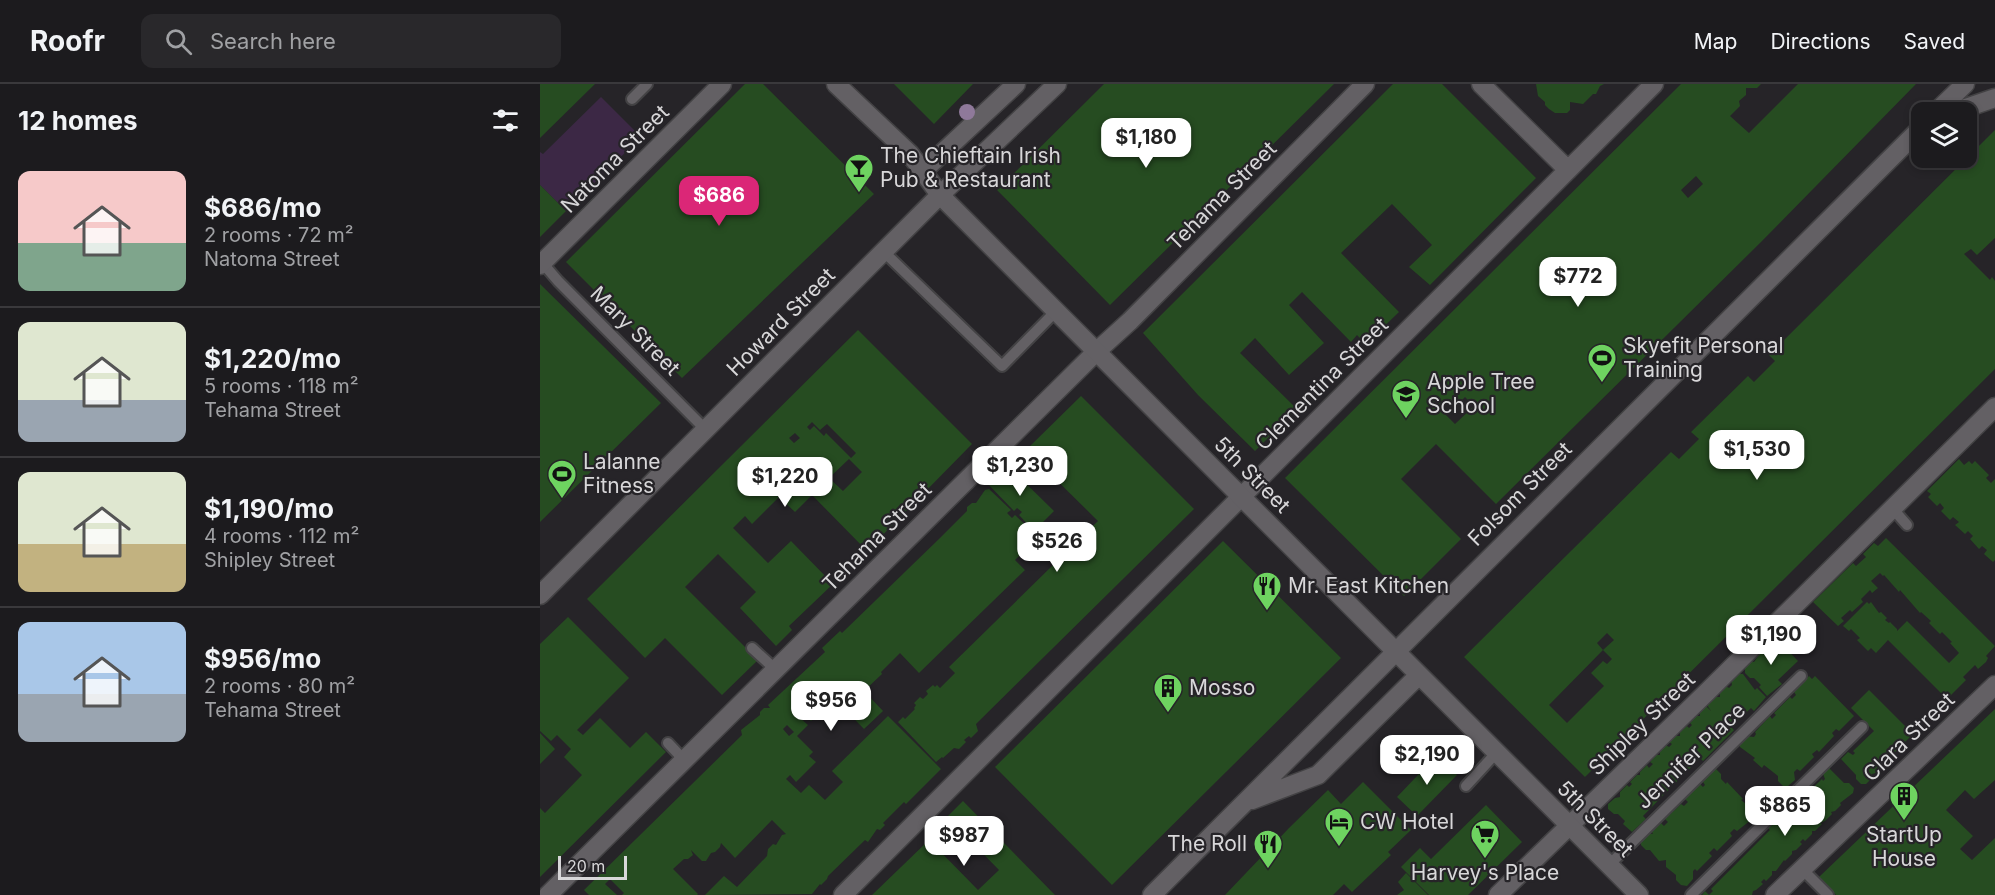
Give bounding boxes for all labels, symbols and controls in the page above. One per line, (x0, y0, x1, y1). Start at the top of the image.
search box (141, 14, 561, 68)
text: Roofr (30, 24, 105, 58)
icon: search (162, 25, 195, 58)
text: Search here (210, 28, 336, 54)
text: Map (1694, 29, 1737, 54)
text: Directions (1770, 29, 1871, 54)
text: Saved (1904, 29, 1965, 54)
street label: Natoma Street (556, 99, 674, 218)
map controls (1911, 102, 1977, 168)
button: layers (1911, 102, 1977, 168)
icon: filters (489, 104, 522, 137)
text: 12 homes (18, 105, 138, 136)
pin: $1,180 (1097, 118, 1195, 169)
text: $1,180 (1115, 125, 1177, 149)
street label: Tehama Street (1162, 136, 1281, 255)
place label: The Chieftain Irish Pub & Restaurant (880, 143, 1061, 192)
bar icon: The Chieftain Irish Pub & Restaurant (843, 152, 875, 194)
pin: $686 (683, 176, 755, 227)
text: $686 (693, 183, 745, 207)
text: $686/mo (204, 192, 321, 223)
icon: home (66, 195, 138, 267)
text: 2 rooms · 72 m² (204, 223, 354, 247)
text: Natoma Street (204, 247, 339, 271)
pin: $772 (1542, 257, 1614, 308)
street label: Howard Street (721, 262, 840, 381)
text: $772 (1553, 264, 1603, 288)
street label: Mary Street (586, 281, 685, 381)
street label: Clementina Street (1250, 312, 1393, 455)
place label: Skyefit Personal Training (1623, 333, 1784, 382)
sports icon: Skyefit Personal Training (1586, 342, 1618, 384)
text: $1,220/mo (204, 343, 341, 374)
icon: home (66, 346, 138, 418)
place label: Apple Tree School (1427, 369, 1535, 418)
text: 5 rooms · 118 m² (204, 374, 359, 398)
school or university icon: Apple Tree School (1390, 378, 1422, 420)
text: Tehama Street (204, 398, 341, 422)
pin: $1,530 (1708, 430, 1806, 481)
street label: 5th Street (1209, 431, 1296, 518)
street label: Folsom Street (1463, 436, 1577, 551)
text: $1,530 (1723, 437, 1791, 461)
pin: $1,230 (971, 446, 1069, 497)
place label: Lalanne Fitness (583, 449, 661, 498)
text: $1,230 (986, 453, 1054, 477)
pin: $1,220 (736, 457, 834, 508)
sports icon: Lalanne Fitness (546, 458, 578, 500)
text: $1,220 (751, 464, 819, 488)
street label: Tehama Street (817, 477, 936, 596)
text: $1,190/mo (204, 493, 334, 524)
icon: home (66, 496, 138, 568)
pin: $526 (1021, 522, 1093, 573)
text: 4 rooms · 112 m² (204, 524, 359, 548)
text: $526 (1031, 529, 1083, 553)
text: Shipley Street (204, 548, 335, 572)
restaurant icon: Mr. East Kitchen (1251, 570, 1283, 612)
place label: Mr. East Kitchen (1288, 573, 1449, 598)
pin: $1,190 (1722, 615, 1820, 666)
text: $1,190 (1740, 622, 1802, 646)
text: $956/mo (204, 643, 321, 674)
icon: home (66, 646, 138, 718)
street label: Shipley Street (1583, 667, 1700, 780)
building icon: Mosso (1152, 672, 1184, 714)
text: 2 rooms · 80 m² (204, 674, 355, 698)
place label: Mosso (1189, 675, 1255, 700)
pin: $956 (795, 681, 867, 732)
street label: Clara Street (1858, 687, 1960, 786)
text: $956 (805, 688, 857, 712)
street label: Jennifer Place (1631, 697, 1750, 814)
text: Tehama Street (204, 698, 341, 722)
pin: $2,190 (1378, 735, 1476, 786)
text: $2,190 (1394, 742, 1460, 766)
street label: 5th Street (1552, 775, 1639, 862)
building icon: StartUp House (1888, 780, 1920, 822)
pin: $865 (1749, 786, 1821, 837)
text: $865 (1759, 793, 1811, 817)
hotel icon: CW Hotel (1323, 806, 1355, 848)
place label: CW Hotel (1360, 809, 1454, 834)
pin: $987 (928, 816, 1000, 867)
supermarket icon: Harvey's Place (1469, 818, 1501, 860)
place label: StartUp House (1866, 822, 1942, 871)
text: $987 (939, 823, 989, 847)
restaurant icon: The Roll (1252, 828, 1284, 870)
place label: The Roll (1167, 831, 1247, 856)
scale bar (558, 853, 627, 880)
text: 20 m (567, 856, 605, 876)
place label: Harvey's Place (1411, 860, 1559, 885)

